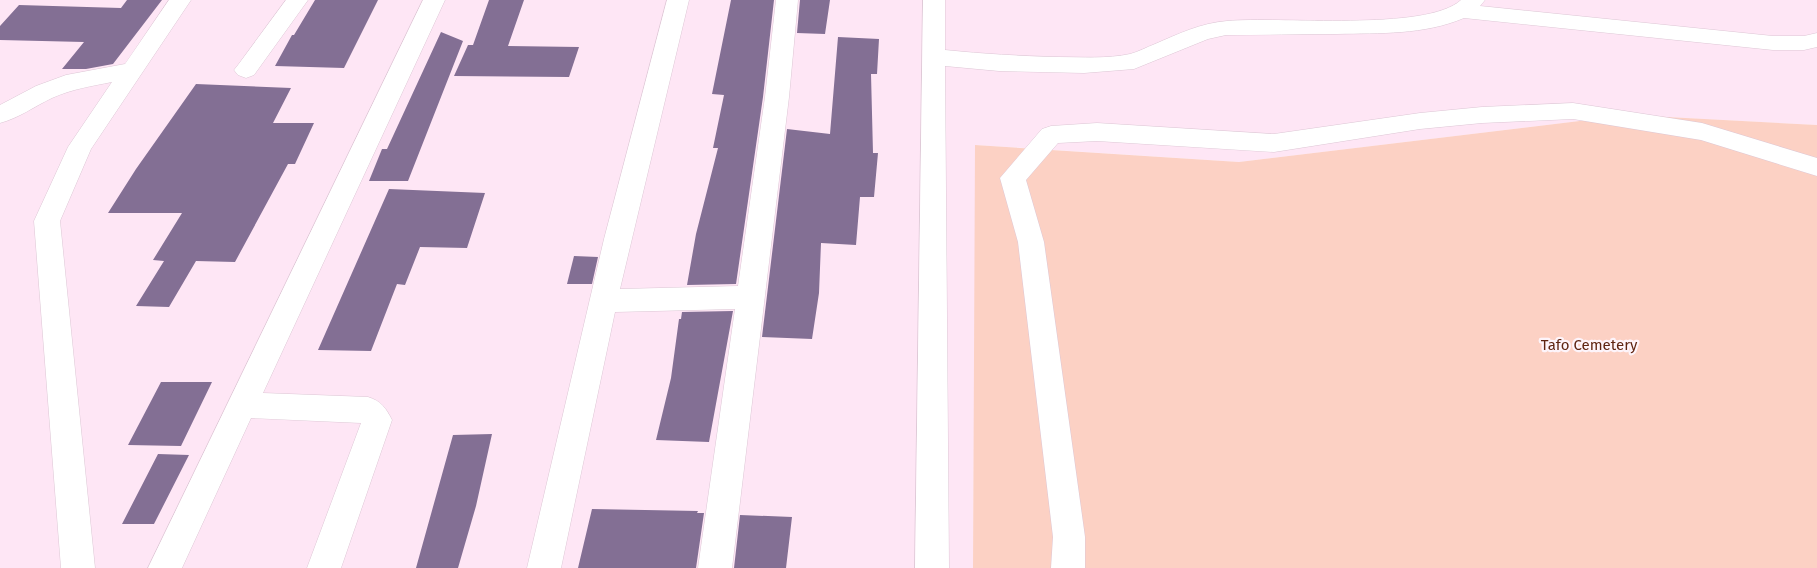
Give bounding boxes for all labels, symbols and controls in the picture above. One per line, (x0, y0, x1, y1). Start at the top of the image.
park label: Tafo Cemetery (1541, 336, 1638, 354)

